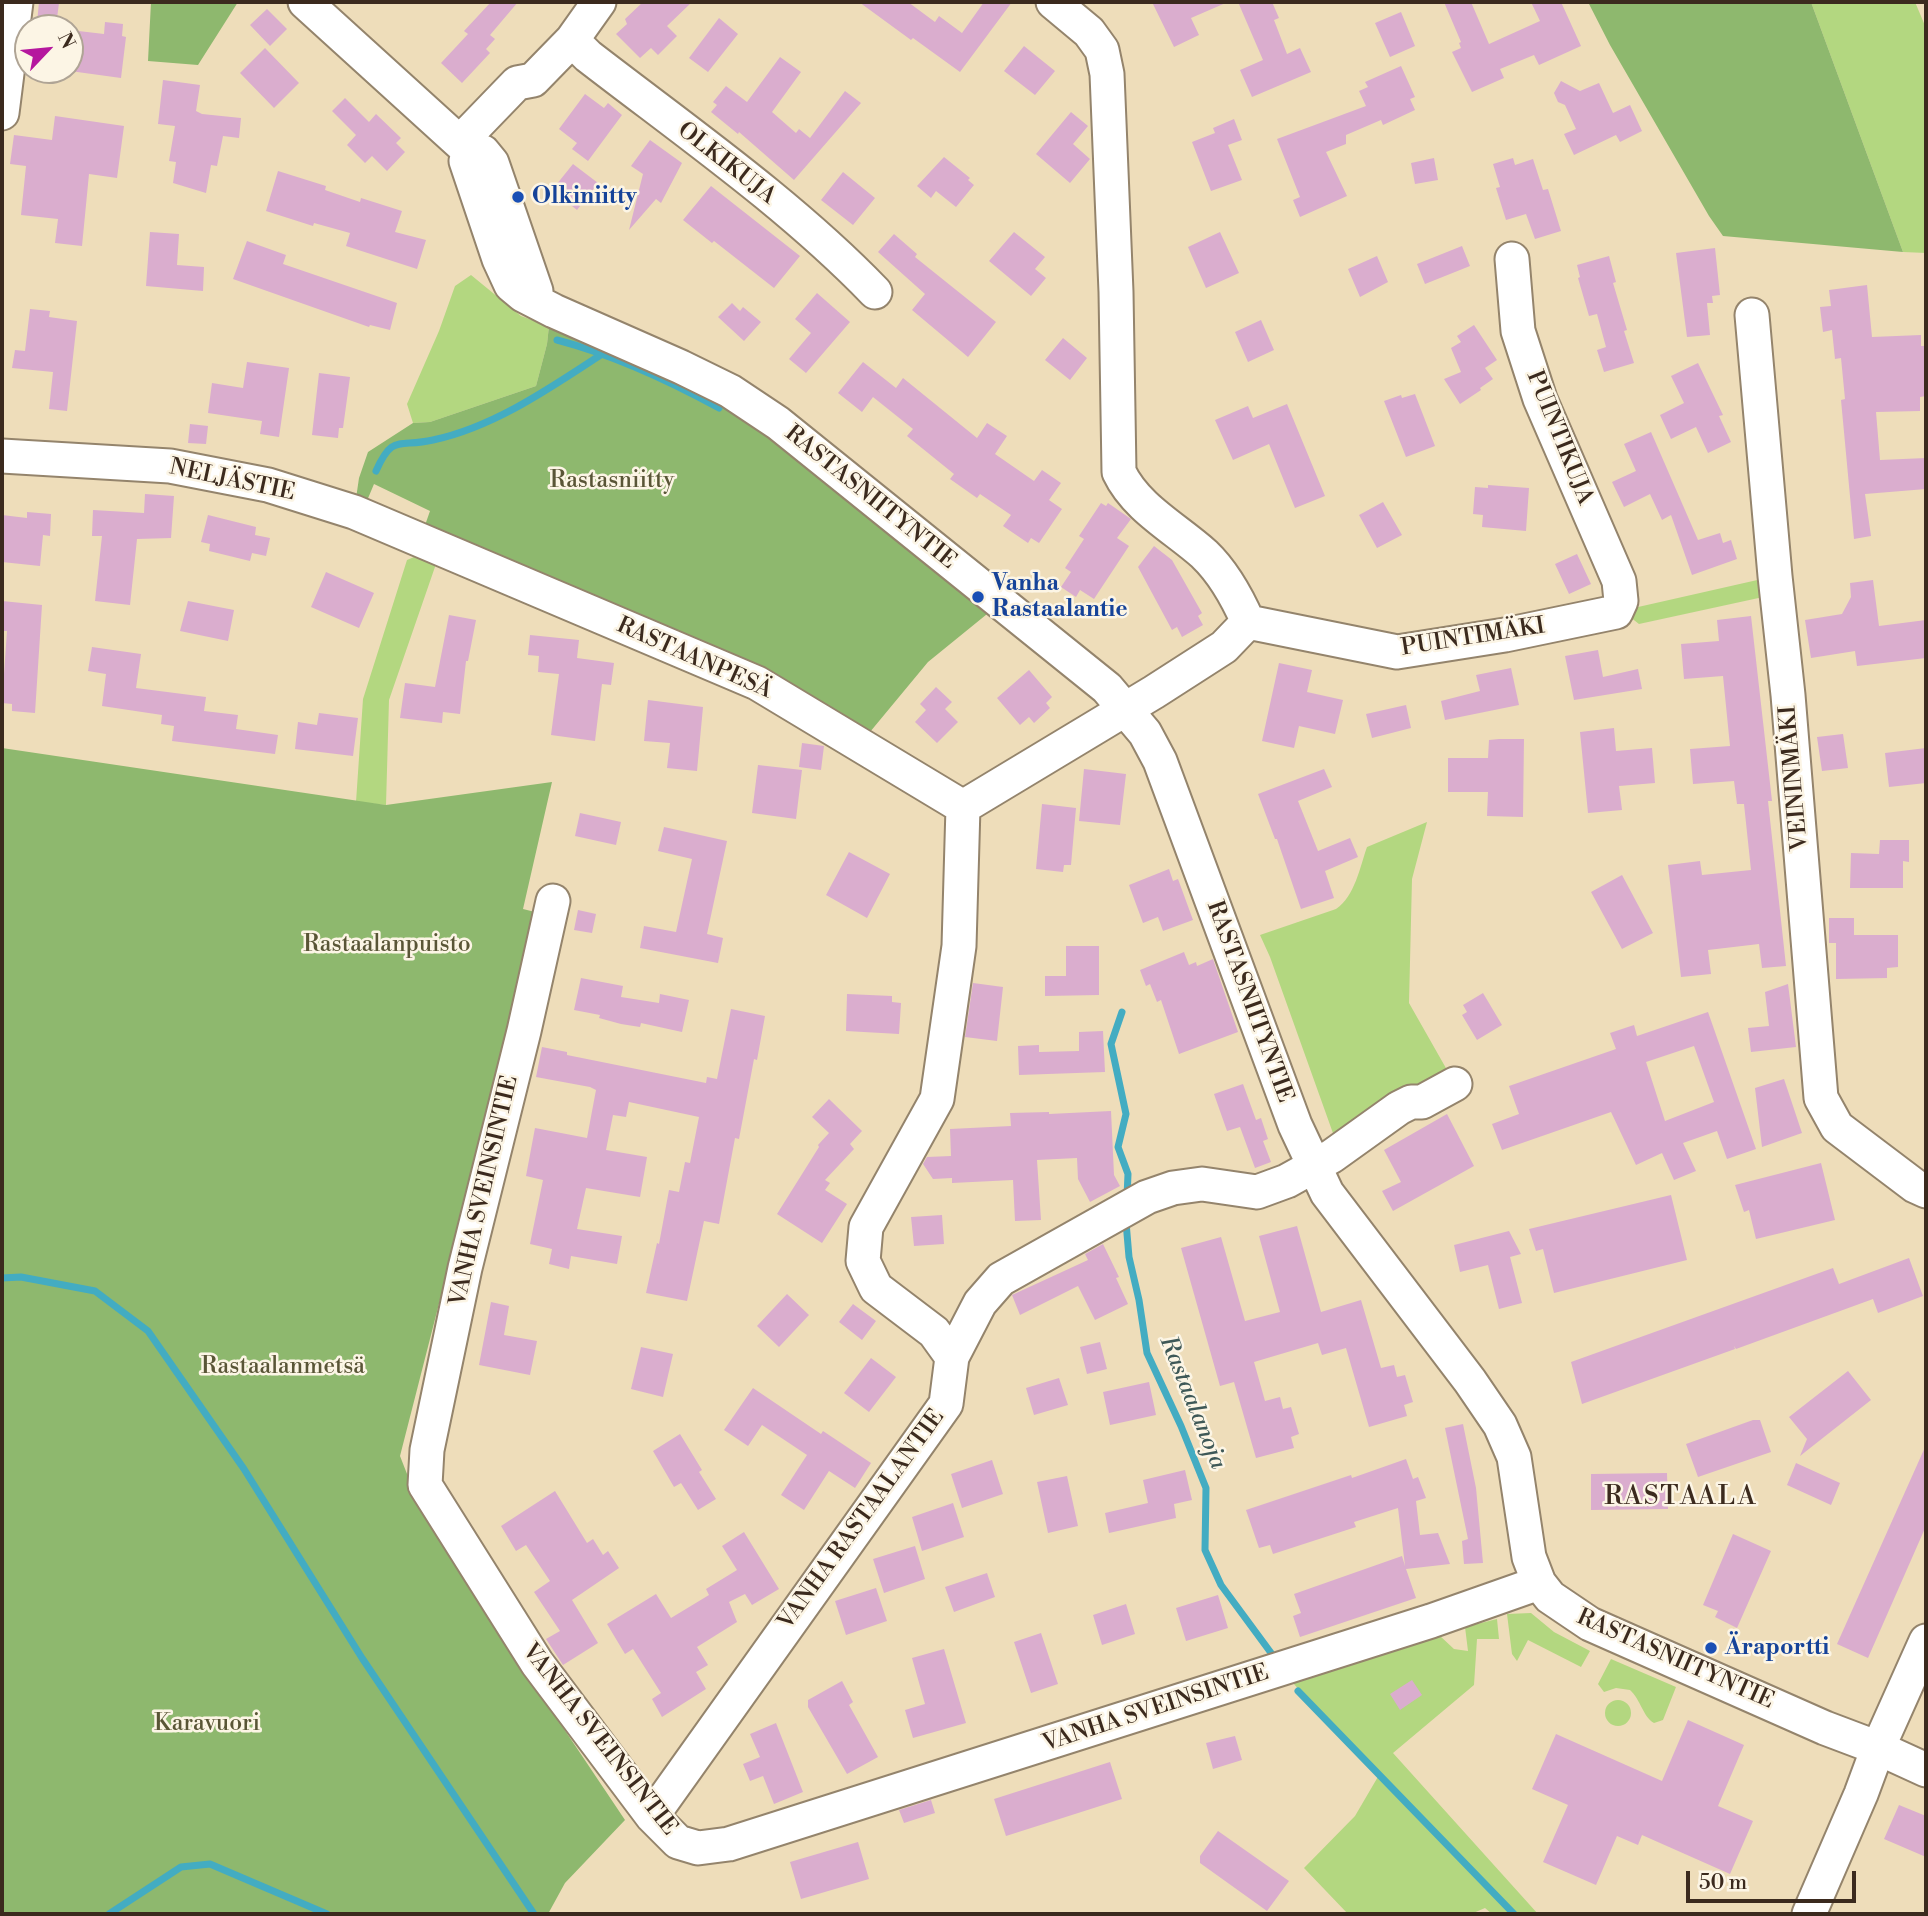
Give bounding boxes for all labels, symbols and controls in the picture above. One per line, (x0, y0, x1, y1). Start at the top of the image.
north arrow (14, 14, 84, 84)
text: N (52, 29, 80, 53)
street label: OLKIKUJA (671, 117, 781, 211)
place label: Olkiniitty (532, 183, 637, 211)
marker: Olkiniitty (510, 189, 526, 205)
street label: PUINTIKUJA (1520, 367, 1598, 509)
street label: RASTASNIITYNTIE (779, 420, 961, 576)
street label: NELJÄSTIE (167, 454, 297, 508)
park label: Rastasniitty (550, 467, 674, 495)
place label: Vanha Rastaalantie (992, 570, 1128, 624)
marker: Vanha Rastaalantie (970, 589, 986, 605)
street label: RASTAANPESÄ (612, 612, 776, 706)
street label: PUINTIMÄKI (1399, 613, 1547, 663)
street label: VEININMÄKI (1775, 704, 1815, 852)
street label: RASTASNIITYNTIE (1200, 897, 1298, 1107)
park label: Rastaalanpuisto (303, 931, 471, 959)
street label: VANHA SVEINSINTIE (445, 1073, 525, 1309)
water label: Rastaalanoja (1152, 1332, 1232, 1474)
park label: Rastaalanmetsä (201, 1353, 365, 1381)
street label: VANHA RASTAALANTIE (773, 1405, 951, 1635)
district label: RASTAALA (1605, 1482, 1757, 1514)
street label: RASTASNIITYNTIE (1572, 1604, 1778, 1716)
place label: Äraportti (1725, 1634, 1829, 1662)
street label: VANHA SVEINSINTIE (516, 1639, 682, 1841)
marker: Äraportti (1703, 1640, 1719, 1656)
street label: VANHA SVEINSINTIE (1040, 1659, 1272, 1759)
park label: Karavuori (154, 1710, 260, 1738)
scale bar (1690, 1856, 1860, 1900)
text: 50 m (1699, 1870, 1747, 1896)

